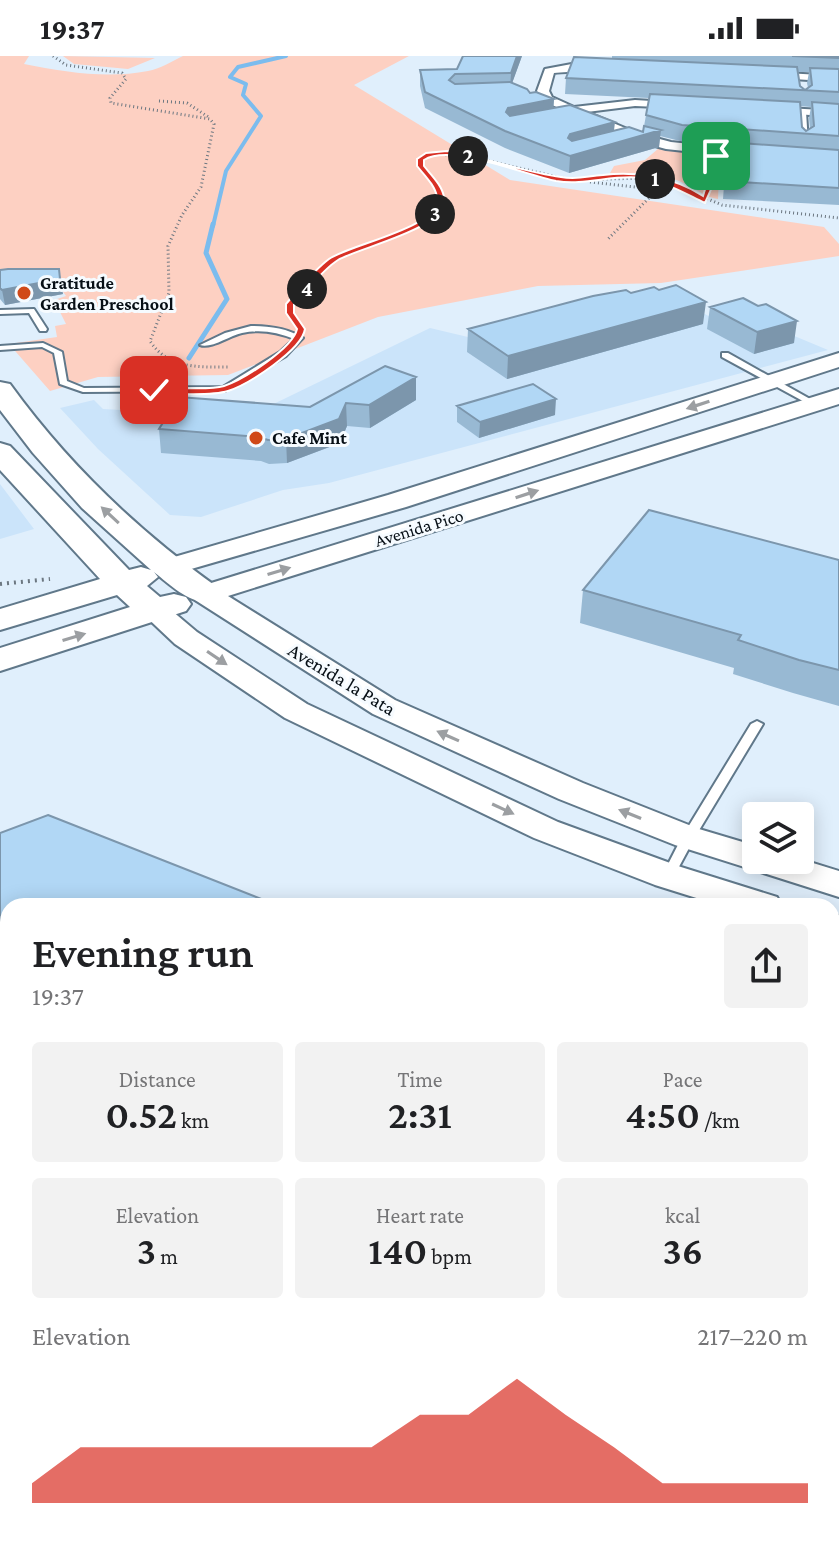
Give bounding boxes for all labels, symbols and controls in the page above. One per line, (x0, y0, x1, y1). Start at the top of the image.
text: 19:37 (40, 12, 105, 45)
pin (682, 122, 750, 190)
icon: arrive (694, 134, 738, 178)
pin: 2 (448, 136, 488, 176)
text: 2 (462, 143, 474, 168)
pin: 1 (635, 159, 675, 199)
text: 1 (651, 166, 659, 191)
pin: 3 (415, 194, 455, 234)
text: 3 (430, 201, 440, 226)
pin: 4 (287, 269, 327, 309)
place label: Gratitude Garden Preschool (40, 273, 174, 314)
text: 4 (301, 276, 313, 301)
marker: Gratitude Garden Preschool (15, 284, 33, 302)
pin (120, 356, 188, 424)
icon: check (132, 368, 176, 412)
one-way arrow (686, 399, 710, 412)
place label: Cafe Mint (272, 428, 347, 448)
marker: Cafe Mint (247, 429, 265, 447)
one-way arrow (516, 487, 540, 499)
street label: Avenida Pico (372, 505, 466, 551)
one-way arrow (101, 506, 120, 524)
one-way arrow (268, 564, 292, 577)
one-way arrow (63, 630, 87, 642)
street label: Avenida la Pata (284, 638, 400, 720)
one-way arrow (206, 651, 228, 665)
one-way arrow (437, 729, 460, 743)
one-way arrow (492, 802, 515, 816)
map controls (742, 802, 814, 874)
button: layers (742, 802, 814, 874)
one-way arrow (618, 807, 642, 820)
button: share (724, 924, 808, 1008)
text: Evening run (32, 928, 254, 976)
text: 19:37 (32, 982, 84, 1011)
text: Distance (119, 1067, 196, 1092)
text: Time (397, 1067, 443, 1092)
text: Pace (663, 1067, 702, 1092)
text: 0.52 (105, 1092, 177, 1137)
text: 2:31 (388, 1092, 452, 1137)
text: 4:50 (625, 1092, 700, 1137)
text: km (177, 1108, 209, 1133)
text: /km (700, 1108, 740, 1133)
text: Elevation (116, 1203, 199, 1228)
text: Heart rate (376, 1203, 464, 1228)
text: kcal (665, 1203, 700, 1228)
text: 3 (137, 1228, 156, 1273)
text: 140 (368, 1228, 427, 1273)
text: 36 (662, 1228, 703, 1273)
text: m (156, 1244, 178, 1269)
text: bpm (427, 1244, 472, 1269)
text: Elevation (32, 1322, 130, 1351)
text: 217–220 m (697, 1322, 808, 1351)

